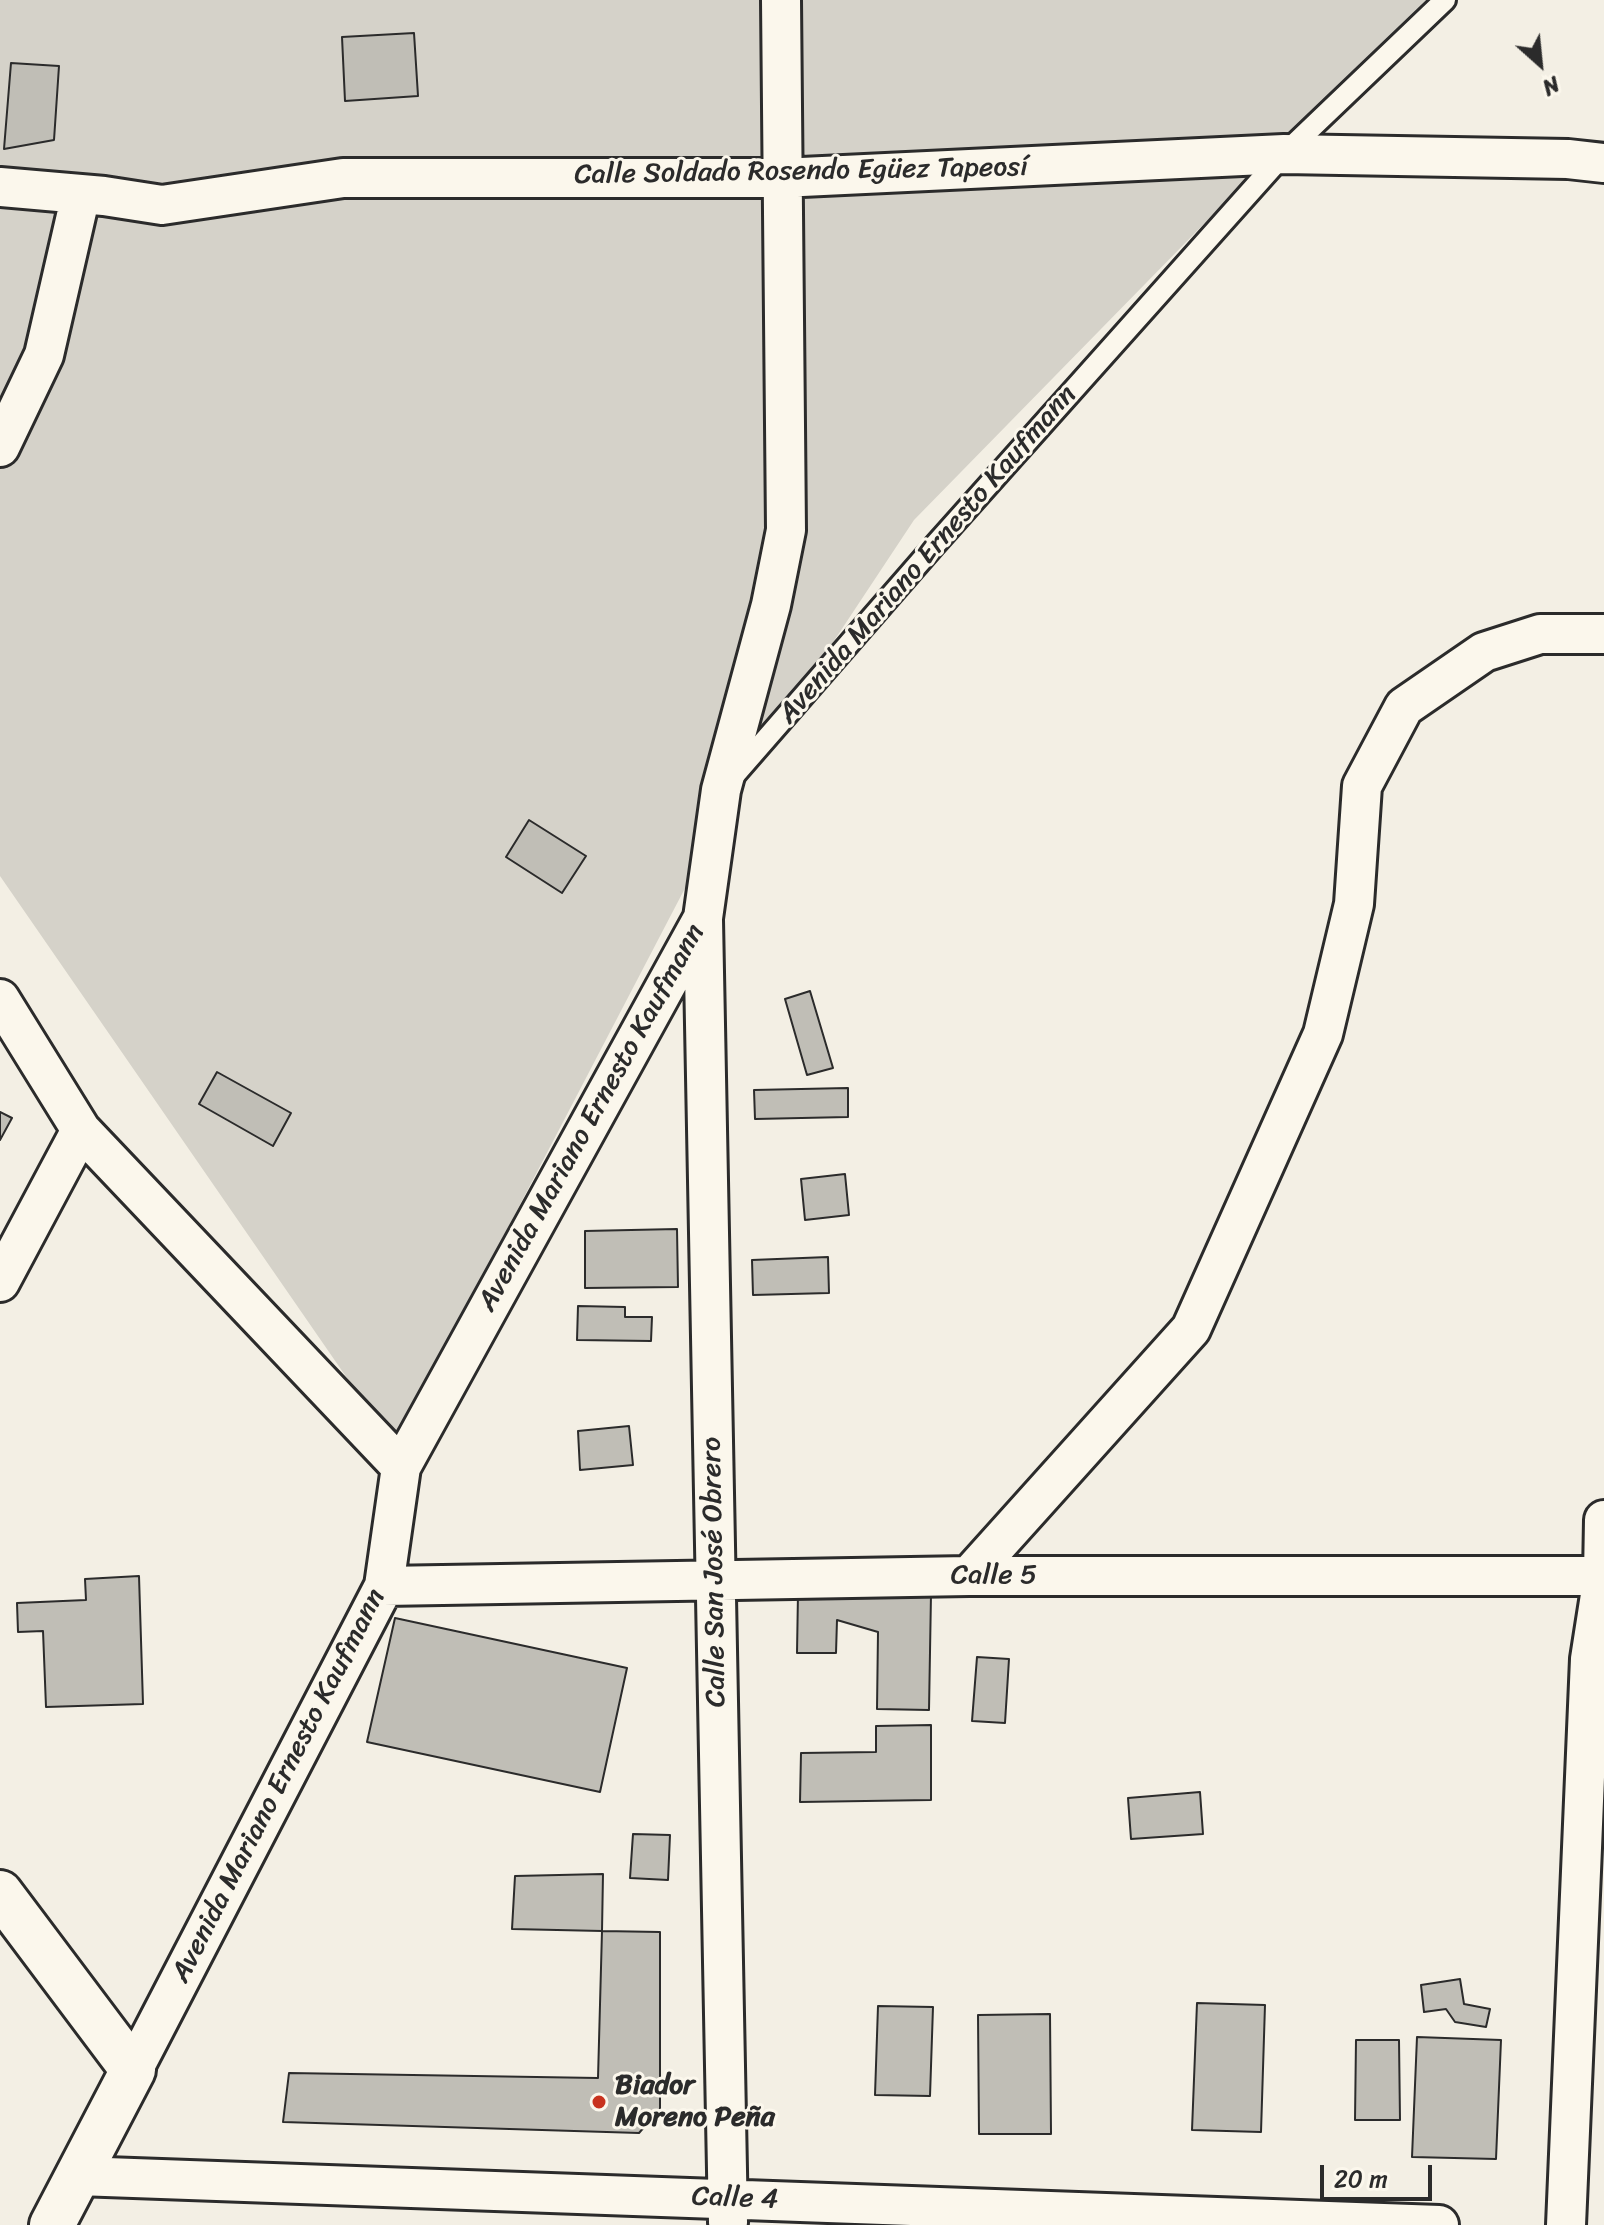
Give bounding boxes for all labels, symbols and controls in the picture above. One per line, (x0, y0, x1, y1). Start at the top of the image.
north arrow (1500, 24, 1580, 104)
text: N (1535, 65, 1567, 107)
street label: Calle Soldado Rosendo Egüez Tapeosí (574, 151, 1028, 193)
street label: Avenida Mariano Ernesto Kaufmann (772, 379, 1084, 731)
street label: Avenida Mariano Ernesto Kaufmann (471, 919, 713, 1317)
street label: Calle San José Obrero (696, 1437, 734, 1707)
street label: Calle 5 (951, 1559, 1037, 1593)
street label: Avenida Mariano Ernesto Kaufmann (165, 1583, 393, 1989)
place label: Biador Moreno Peña (615, 2069, 775, 2135)
marker: Biador Moreno Peña (590, 2093, 608, 2111)
scale bar (1324, 2149, 1436, 2199)
text: 20 m (1334, 2158, 1388, 2200)
street label: Calle 4 (691, 2181, 779, 2217)

